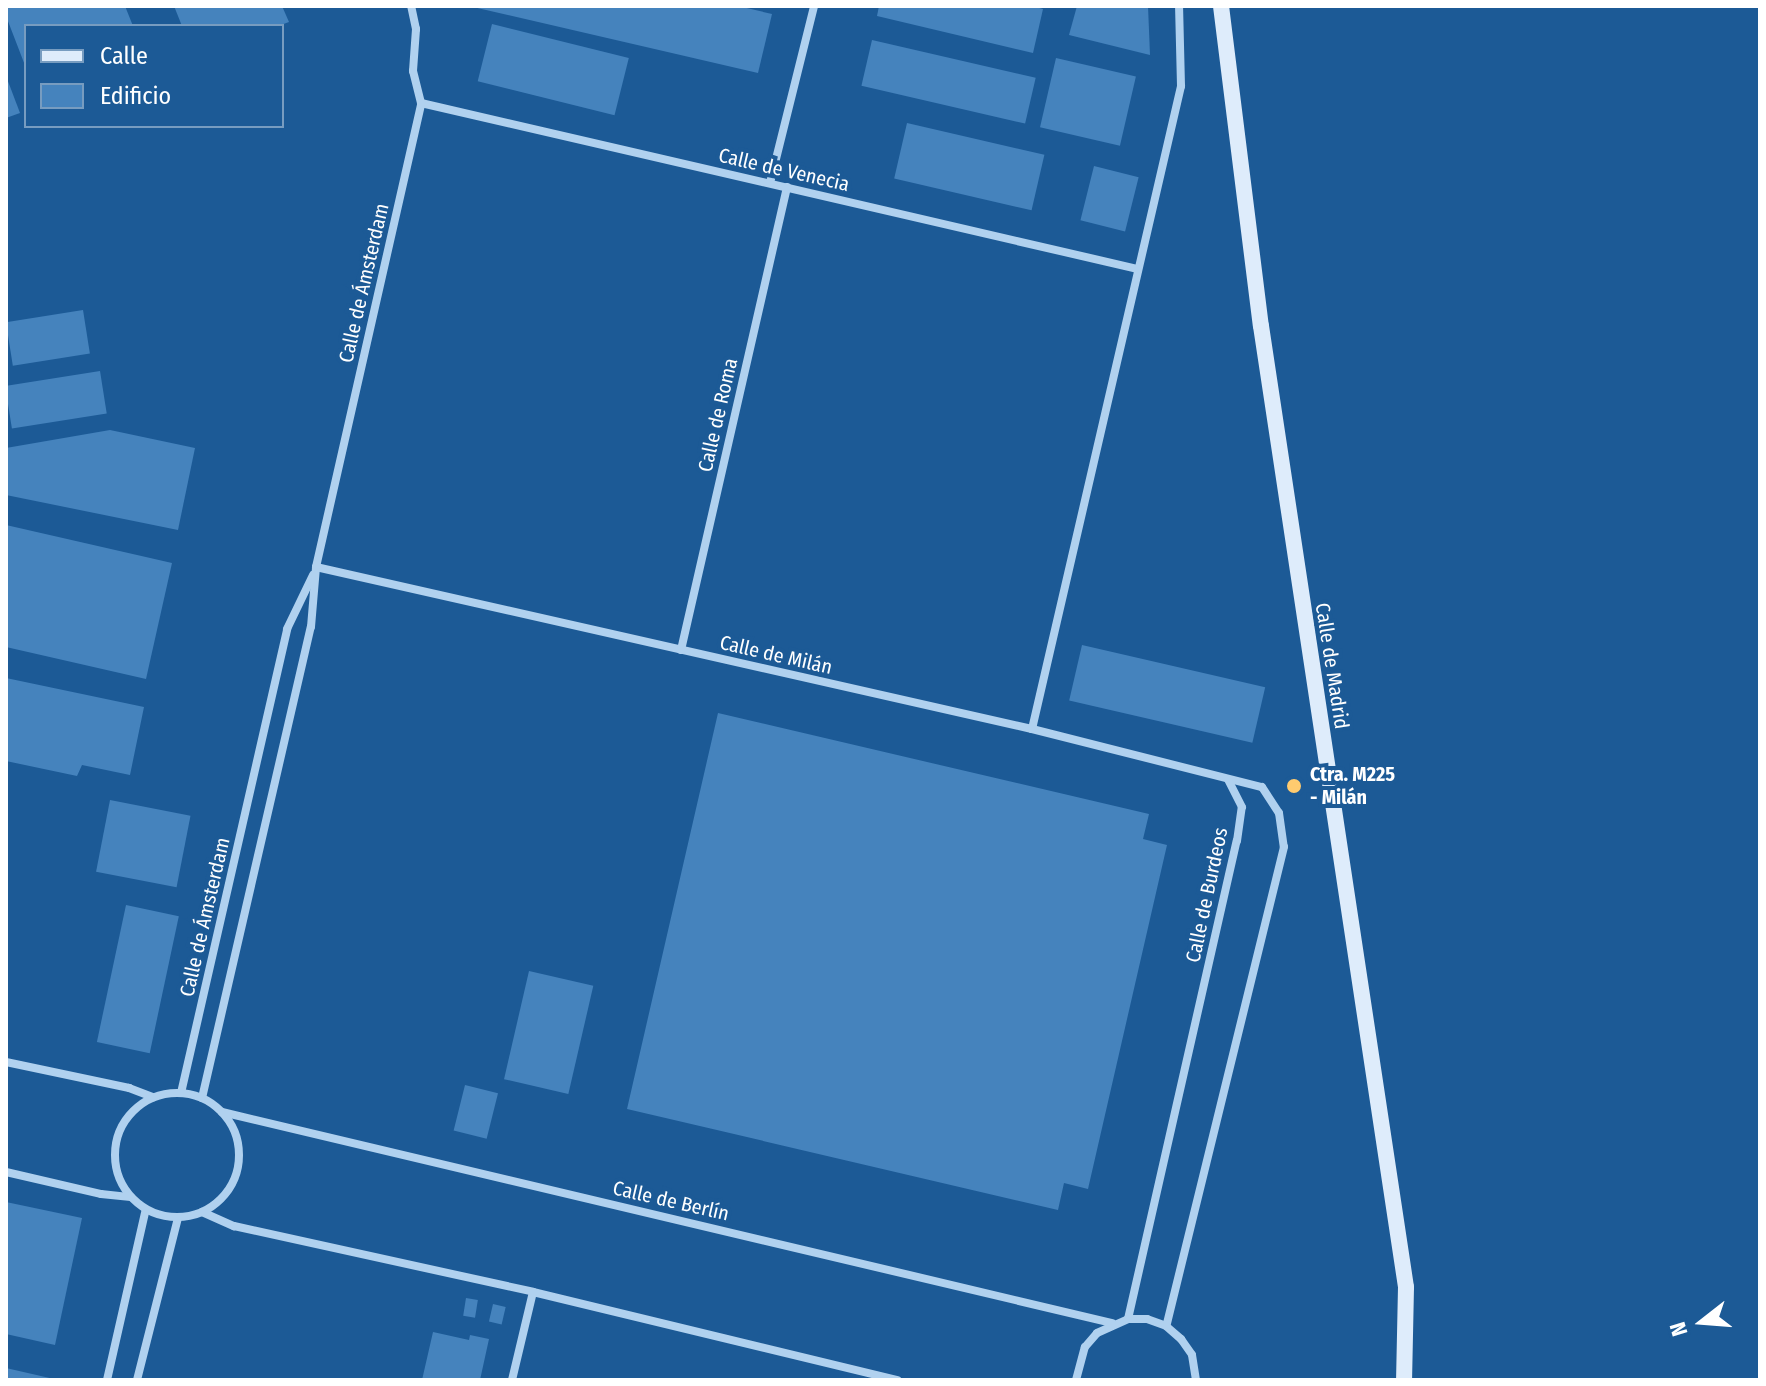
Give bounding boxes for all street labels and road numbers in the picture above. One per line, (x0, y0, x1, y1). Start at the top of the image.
street label: Calle de Venecia (716, 143, 852, 197)
street label: Calle de Ámsterdam (334, 201, 394, 365)
street label: Calle de Roma (693, 356, 743, 474)
street label: Calle de Madrid (1310, 601, 1354, 731)
street label: Calle de Milán (717, 630, 835, 680)
street label: Calle de Burdeos (1181, 825, 1233, 965)
street label: Calle de Ámsterdam (175, 835, 235, 999)
street label: Calle de Berlín (611, 1176, 731, 1226)

